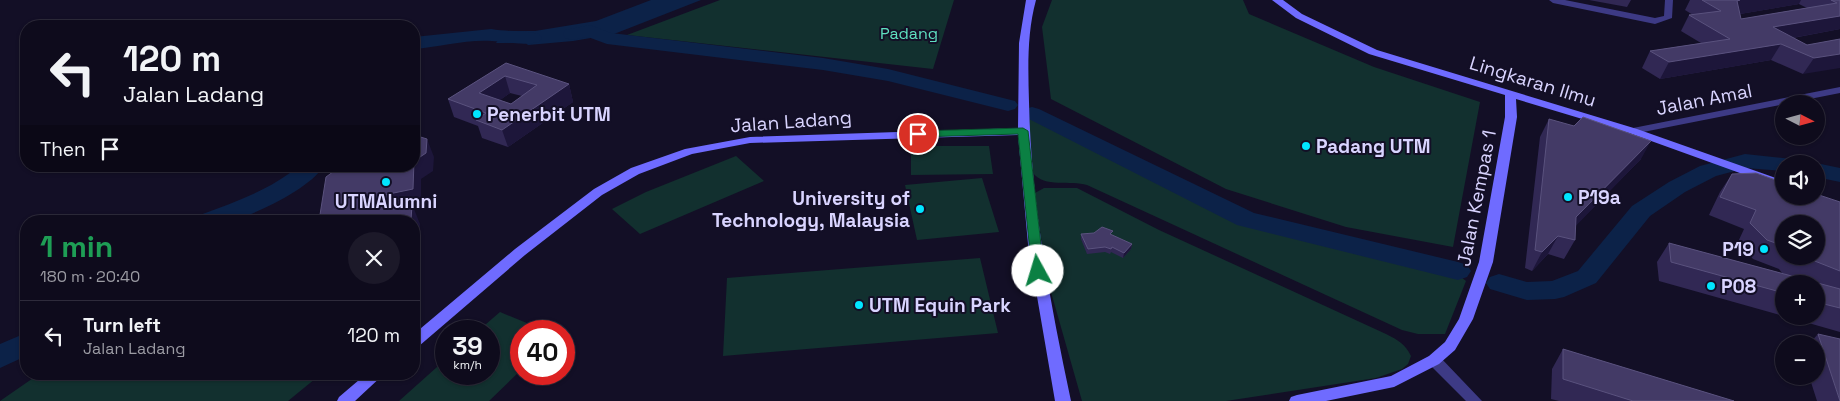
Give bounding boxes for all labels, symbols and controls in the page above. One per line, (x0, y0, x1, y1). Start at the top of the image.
park label: Padang (880, 23, 938, 44)
text: 120 m (123, 37, 221, 81)
icon: left (40, 40, 105, 105)
street label: Lingkaran Ilmu (1466, 50, 1599, 113)
street label: Jalan Amal (1654, 78, 1754, 121)
text: Jalan Ladang (123, 80, 264, 108)
north arrow (1775, 95, 1825, 145)
map controls (1775, 95, 1825, 385)
place label: Penerbit UTM (487, 102, 611, 127)
street label: Jalan Ladang (729, 105, 853, 138)
marker: Penerbit UTM (471, 108, 483, 120)
pin (897, 113, 939, 155)
icon: arrive (904, 120, 932, 148)
street label: Jalan Kempas 1 (1451, 128, 1502, 268)
place label: Padang UTM (1316, 134, 1431, 159)
icon: arrive (96, 135, 124, 163)
text: Then (40, 137, 86, 162)
marker: Padang UTM (1300, 140, 1312, 152)
button: sound (1775, 155, 1825, 205)
marker: UTMAlumni (380, 176, 392, 188)
place label: P19a (1578, 185, 1621, 210)
place label: University of Technology, Malaysia (712, 186, 910, 233)
place label: UTMAlumni (335, 189, 437, 214)
marker: P19a (1562, 191, 1574, 203)
marker: University of Technology, Malaysia (914, 203, 926, 215)
button: layers (1775, 215, 1825, 265)
text: 1 min (40, 227, 113, 266)
button: close (348, 232, 400, 284)
place label: P19 (1722, 237, 1754, 262)
marker: P19 (1758, 243, 1770, 255)
position arrow (1011, 244, 1063, 296)
text: 180 m · 20:40 (40, 266, 140, 287)
place label: P08 (1721, 274, 1756, 299)
button: + (1775, 275, 1825, 325)
marker: P08 (1705, 280, 1717, 292)
place label: UTM Equin Park (869, 293, 1011, 318)
marker: UTM Equin Park (853, 299, 865, 311)
text: Turn left (83, 313, 161, 338)
speed limit sign: 40 (510, 320, 575, 385)
icon: left (40, 322, 68, 350)
text: 120 m (347, 323, 400, 348)
text: 39 (452, 330, 483, 362)
button: − (1775, 335, 1825, 385)
text: Jalan Ladang (83, 338, 186, 359)
text: km/h (453, 357, 482, 373)

